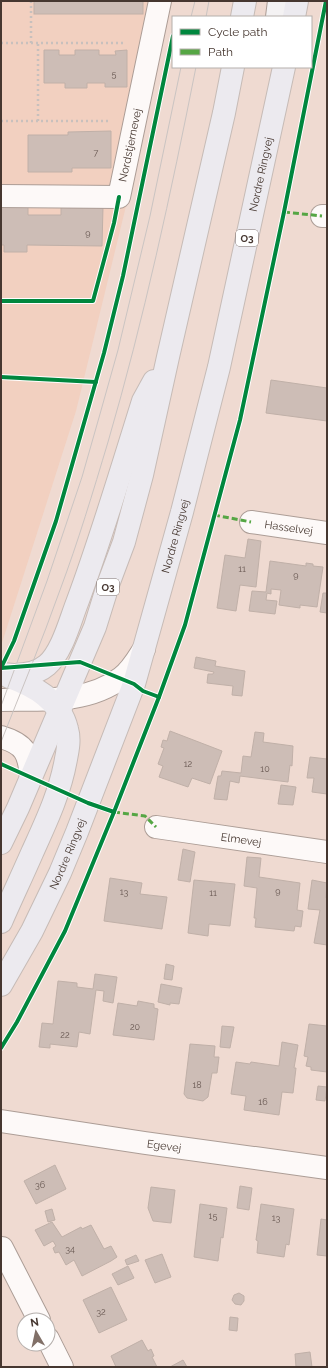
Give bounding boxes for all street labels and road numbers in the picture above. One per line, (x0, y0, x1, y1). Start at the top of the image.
street label: Nordstjernevej (116, 107, 144, 183)
street label: Nordre Ringvej (246, 136, 275, 213)
road number: O3 (236, 230, 258, 246)
street label: Nordre Ringvej (159, 498, 191, 575)
street label: Hasselvej (264, 518, 314, 537)
road number: O3 (97, 579, 119, 595)
street label: Nordre Ringvej (46, 817, 88, 892)
street label: Elmevej (220, 830, 262, 849)
street label: Egevej (146, 1137, 182, 1154)

